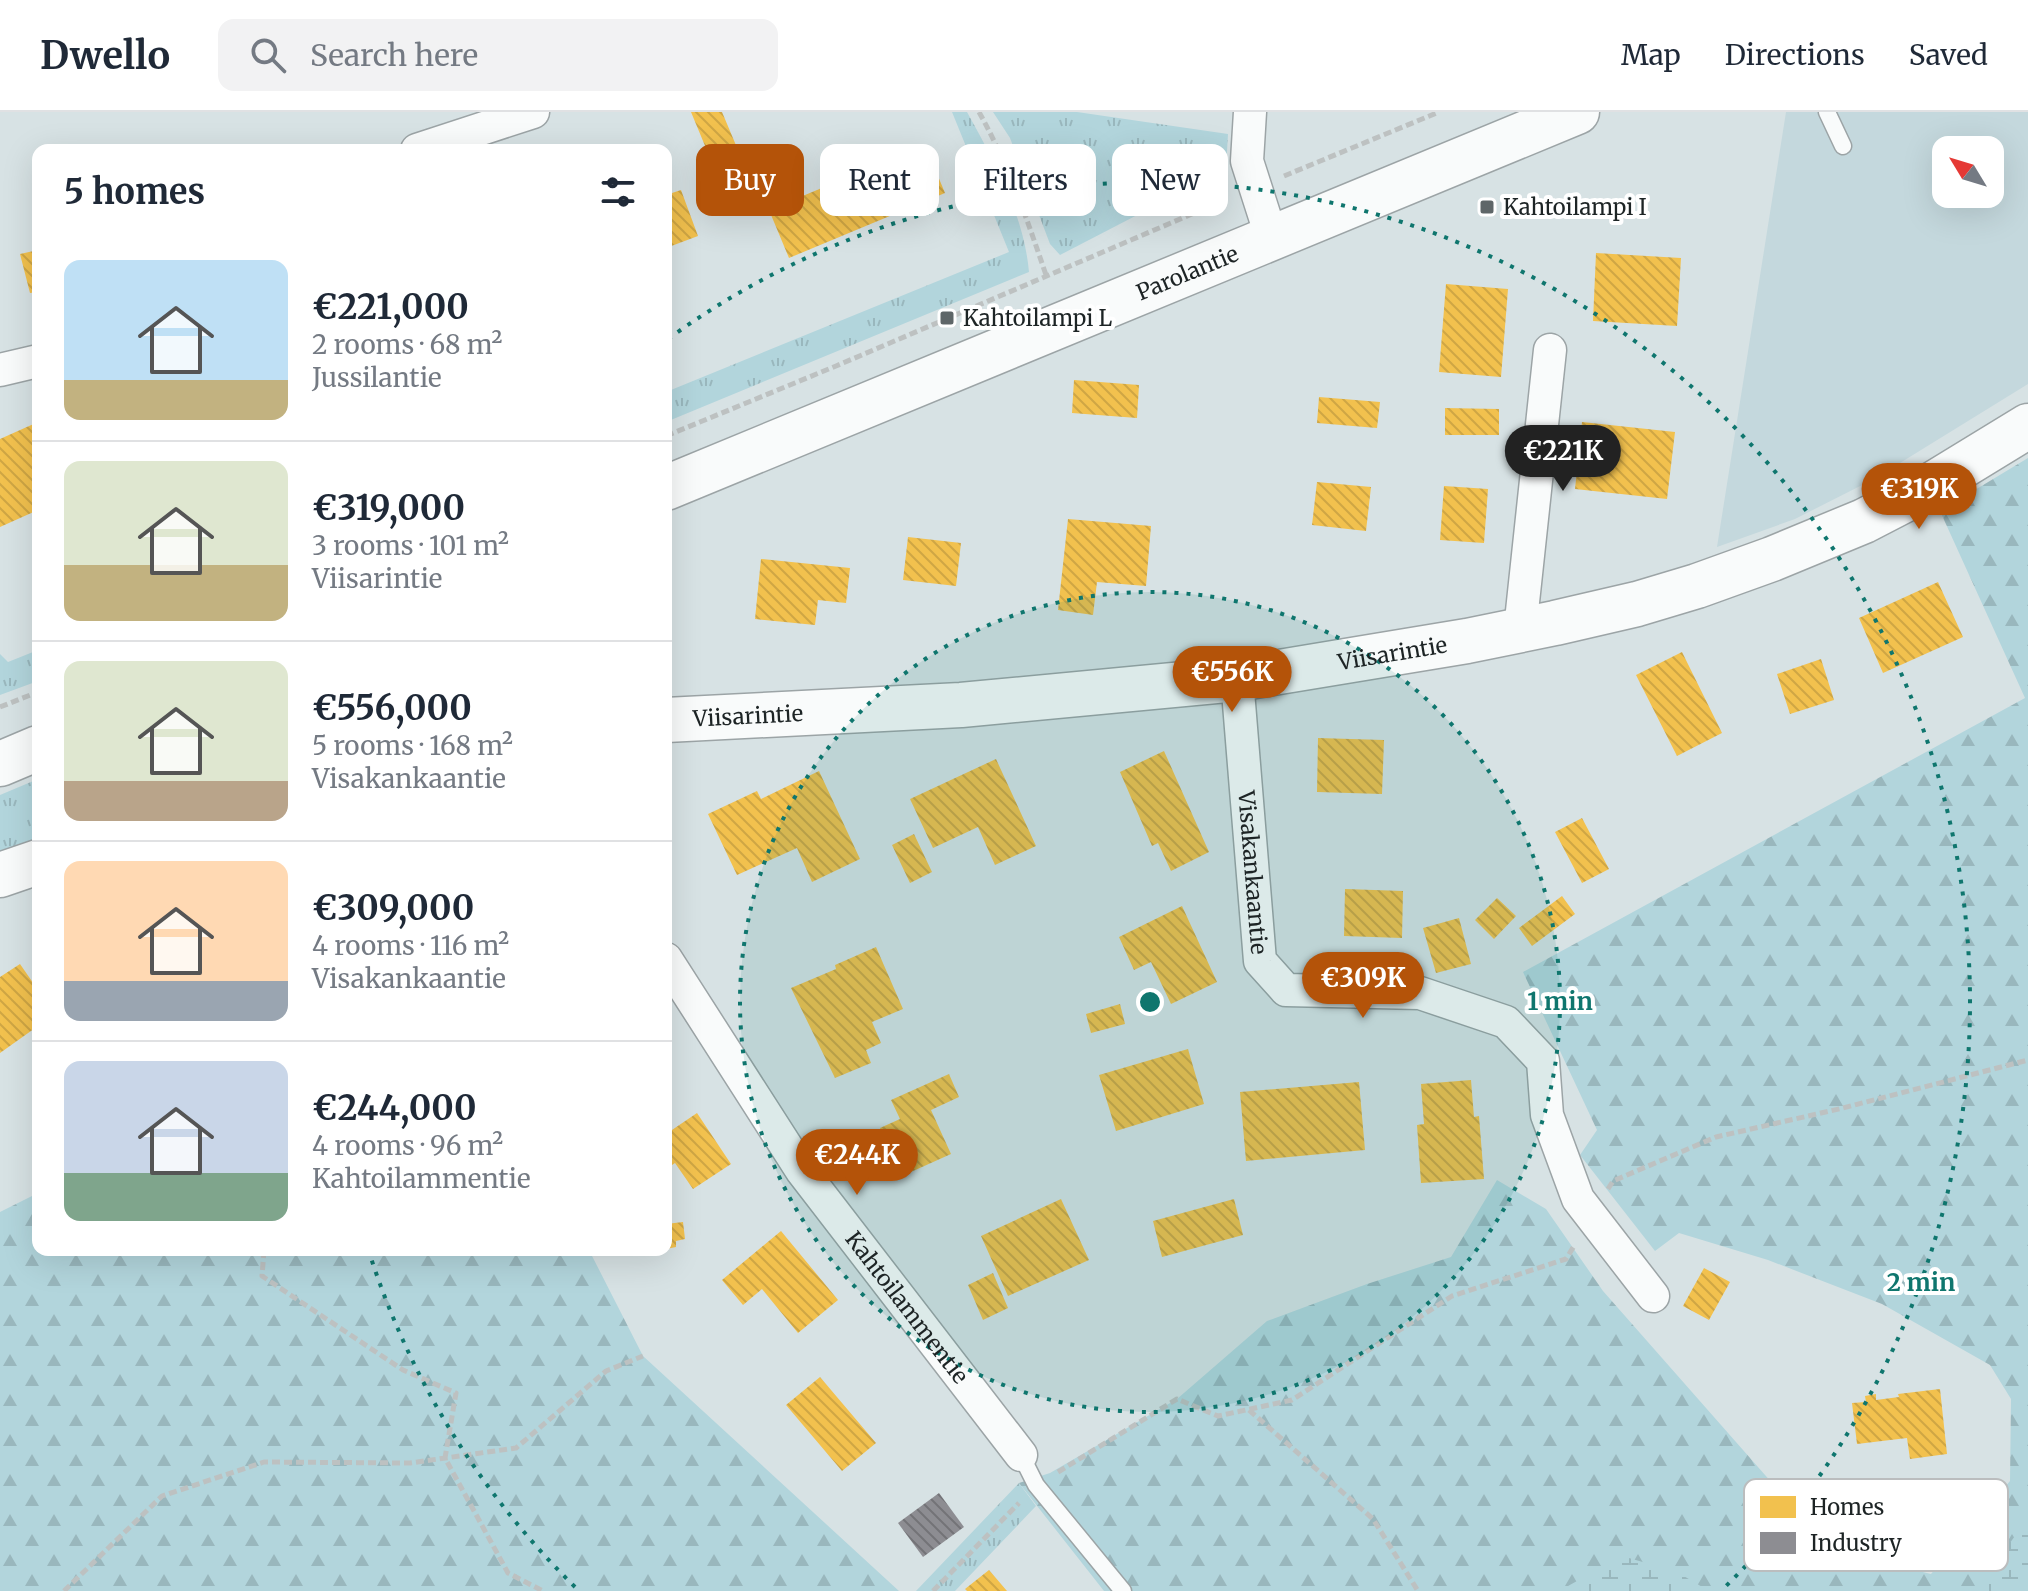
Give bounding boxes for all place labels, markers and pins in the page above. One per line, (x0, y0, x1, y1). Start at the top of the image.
place label: Kahtoilampi I (1503, 193, 1647, 221)
marker: Kahtoilampi I (1478, 198, 1496, 216)
place label: Kahtoilampi L (963, 304, 1112, 332)
marker: Kahtoilampi L (938, 309, 956, 327)
pin: €221K (1507, 425, 1619, 493)
pin: €319K (1863, 463, 1975, 531)
pin: €556K (1176, 646, 1288, 714)
pin: €309K (1307, 952, 1419, 1020)
centre of rings (1136, 988, 1164, 1016)
pin: €244K (801, 1129, 913, 1197)

